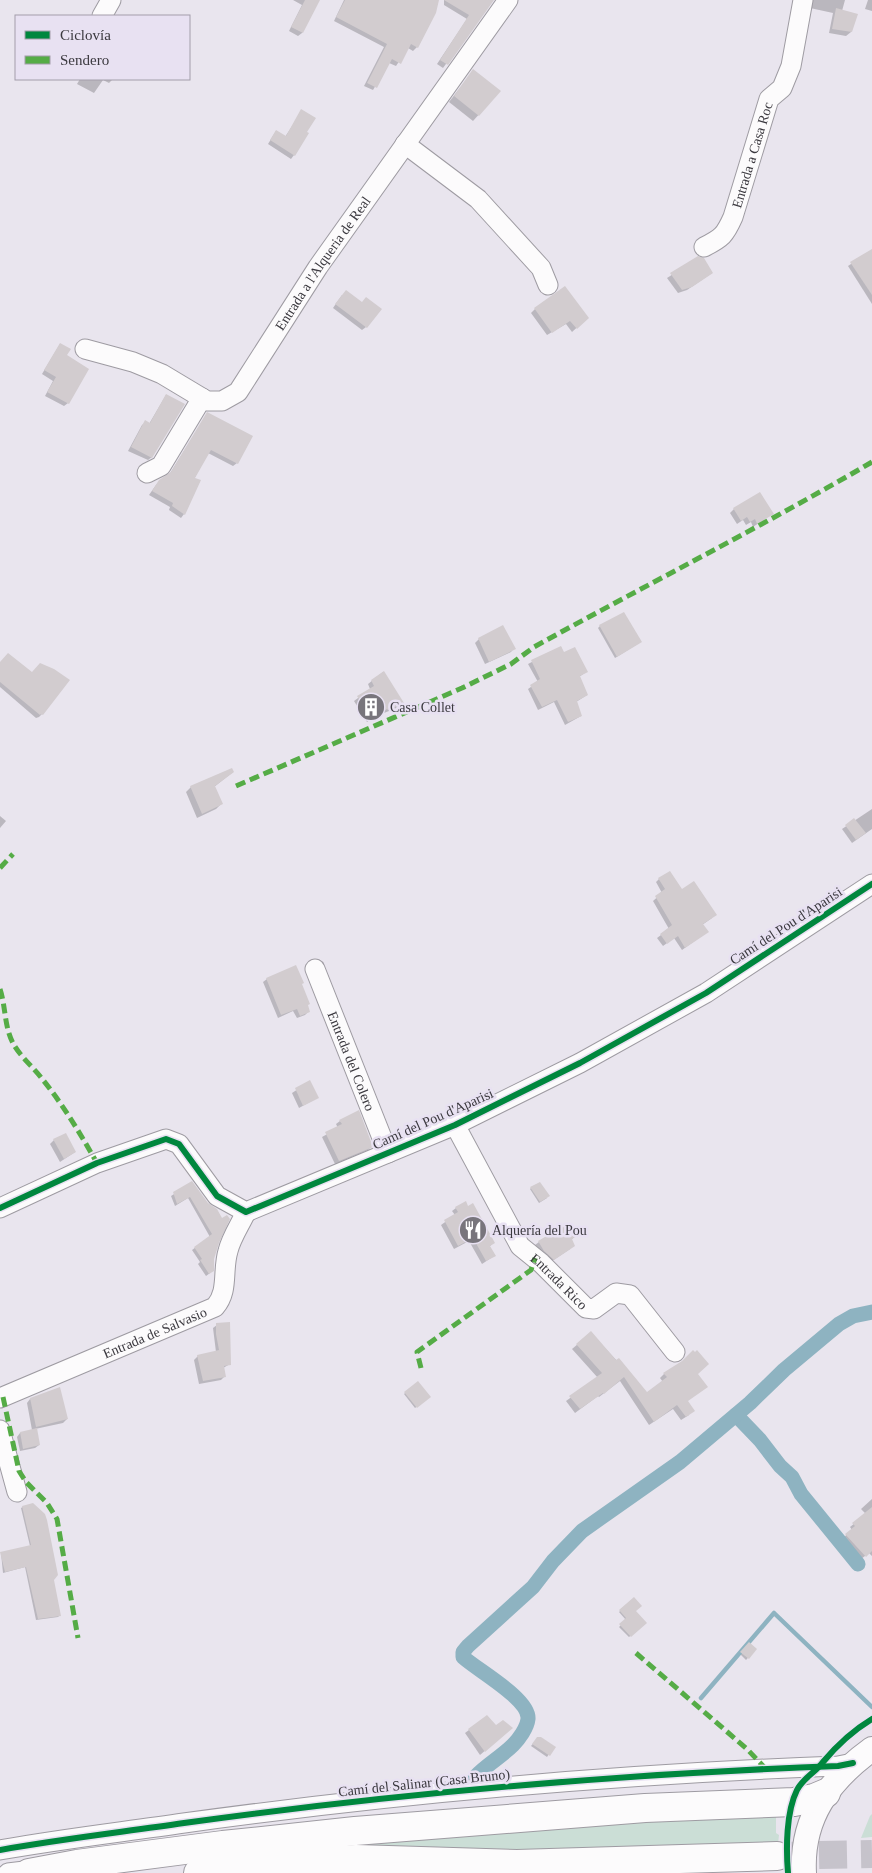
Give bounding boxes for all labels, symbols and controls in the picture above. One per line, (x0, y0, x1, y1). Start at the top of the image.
legend (15, 15, 190, 80)
text: Ciclovía (60, 27, 111, 43)
text: Sendero (60, 52, 109, 68)
street label: Entrada a Casa Roc (729, 100, 775, 210)
street label: Entrada a l'Alqueria de Real (272, 194, 373, 333)
building icon: Casa Collet (356, 692, 386, 722)
place label: Casa Collet (390, 700, 455, 715)
street label: Camí del Pou d'Aparisi (727, 884, 845, 968)
street label: Entrada del Colero (325, 1009, 378, 1113)
street label: Camí del Pou d'Aparisi (370, 1086, 496, 1152)
restaurant icon: Alquería del Pou (458, 1215, 488, 1245)
place label: Alquería del Pou (492, 1223, 587, 1238)
street label: Entrada Rico (528, 1250, 590, 1312)
street label: Entrada de Salvasio (101, 1304, 209, 1361)
street label: Camí del Salinar (Casa Bruno) (337, 1766, 511, 1800)

